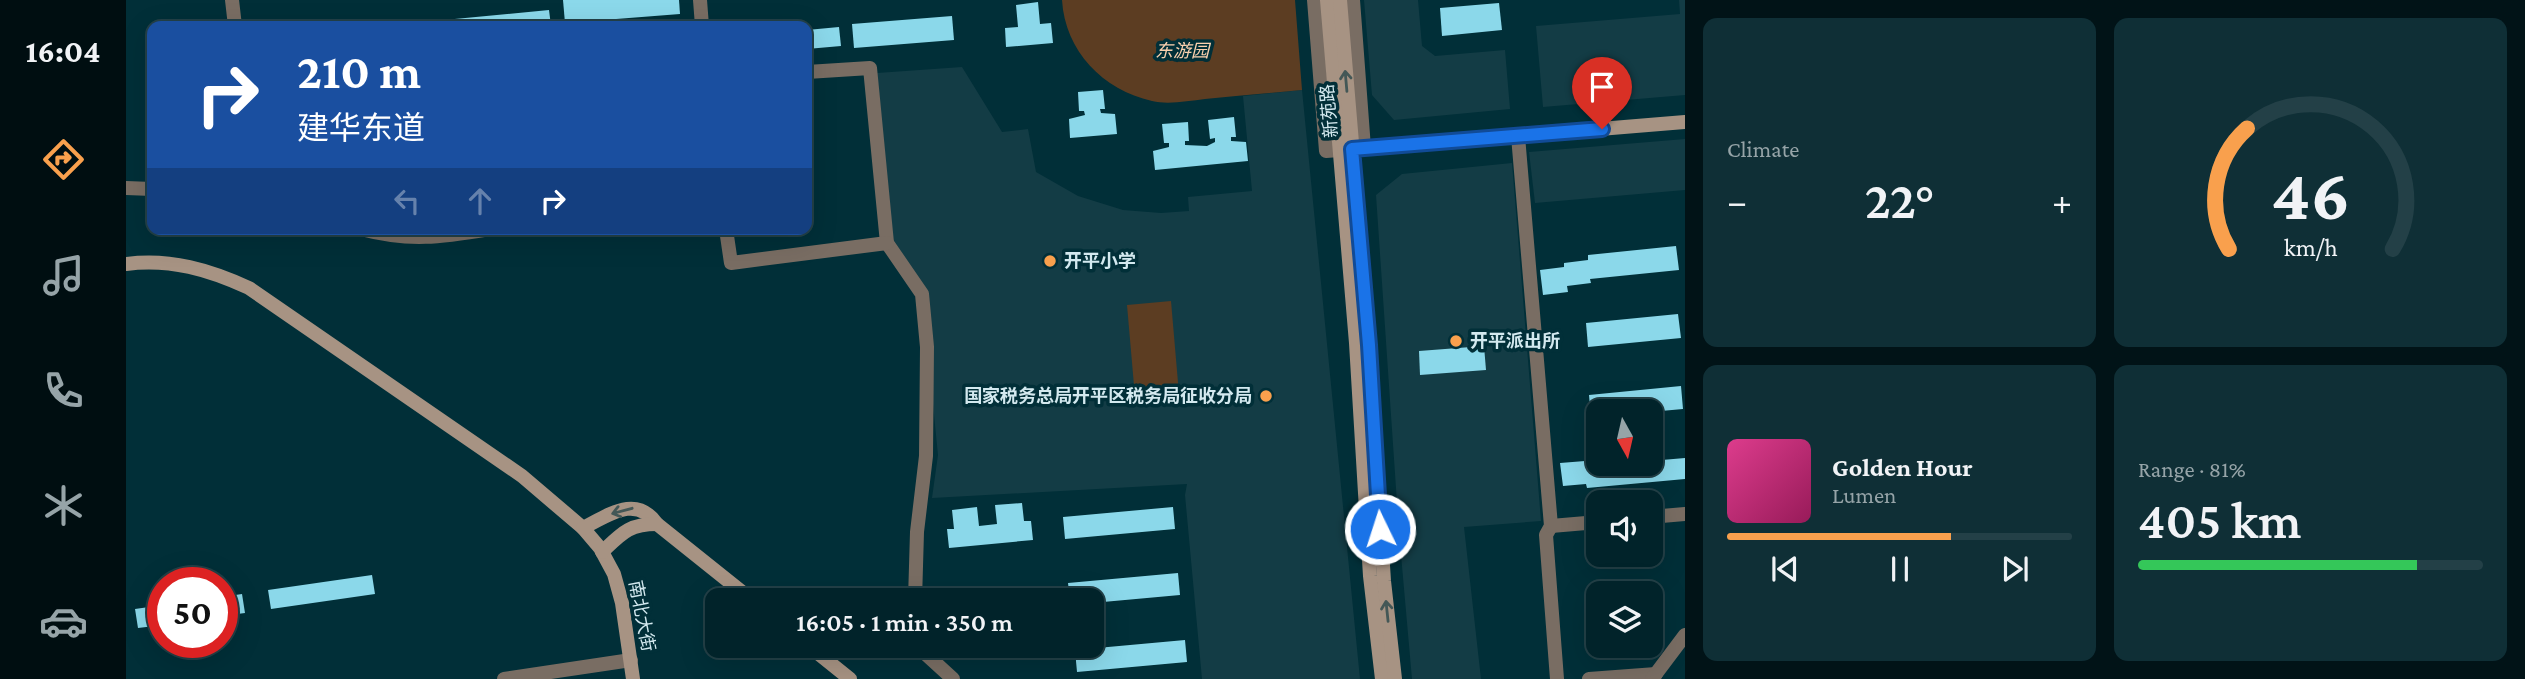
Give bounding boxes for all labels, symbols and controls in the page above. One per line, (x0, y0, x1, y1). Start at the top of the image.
text: 16:04 (25, 33, 101, 69)
park label: 东游园 (1155, 41, 1212, 61)
text: 210 m (297, 44, 421, 99)
icon: right (182, 49, 273, 140)
pin (1572, 57, 1632, 129)
icon: arrive (1583, 68, 1621, 106)
one-way arrow (1339, 70, 1352, 93)
street label: 新苑路 (1317, 83, 1341, 139)
text: 建华东道 (297, 110, 425, 146)
icon: directions (39, 135, 88, 184)
text: Climate (1727, 136, 1799, 162)
text: 46 (2271, 154, 2350, 235)
text: 22° (1865, 171, 1934, 229)
text: − (1727, 180, 1747, 222)
text: + (2052, 180, 2072, 222)
icon: left (388, 182, 426, 220)
icon: ahead (461, 182, 499, 220)
icon: right (534, 182, 572, 220)
text: km/h (2284, 233, 2337, 260)
icon: music (39, 251, 88, 300)
place label: 开平小学 (1064, 251, 1136, 271)
marker: 开平小学 (1042, 253, 1058, 269)
place label: 开平派出所 (1470, 331, 1560, 351)
marker: 开平派出所 (1448, 333, 1464, 349)
icon: phone (39, 366, 88, 415)
place label: 国家税务总局开平区税务局征收分局 (964, 386, 1252, 406)
marker: 国家税务总局开平区税务局征收分局 (1258, 388, 1274, 404)
north arrow (1586, 399, 1662, 476)
map controls (1586, 399, 1663, 658)
text: Golden Hour (1832, 453, 1973, 482)
text: Range · 81% (2138, 456, 2246, 482)
icon: climate (39, 481, 88, 530)
text: Lumen (1832, 482, 1896, 508)
button: sound (1586, 490, 1663, 567)
text: 405 km (2138, 491, 2301, 549)
position arrow (1343, 492, 1417, 566)
one-way arrow (611, 505, 633, 518)
icon: previous (1766, 550, 1804, 588)
icon: pause (1881, 550, 1919, 588)
icon: next (1996, 550, 2034, 588)
speed limit sign: 50 (147, 567, 238, 658)
street label: 南北大街 (625, 579, 659, 653)
button: layers (1586, 581, 1663, 658)
icon: car (39, 597, 88, 646)
one-way arrow (1380, 600, 1393, 623)
text: 16:05 · 1 min · 350 m (796, 608, 1013, 637)

